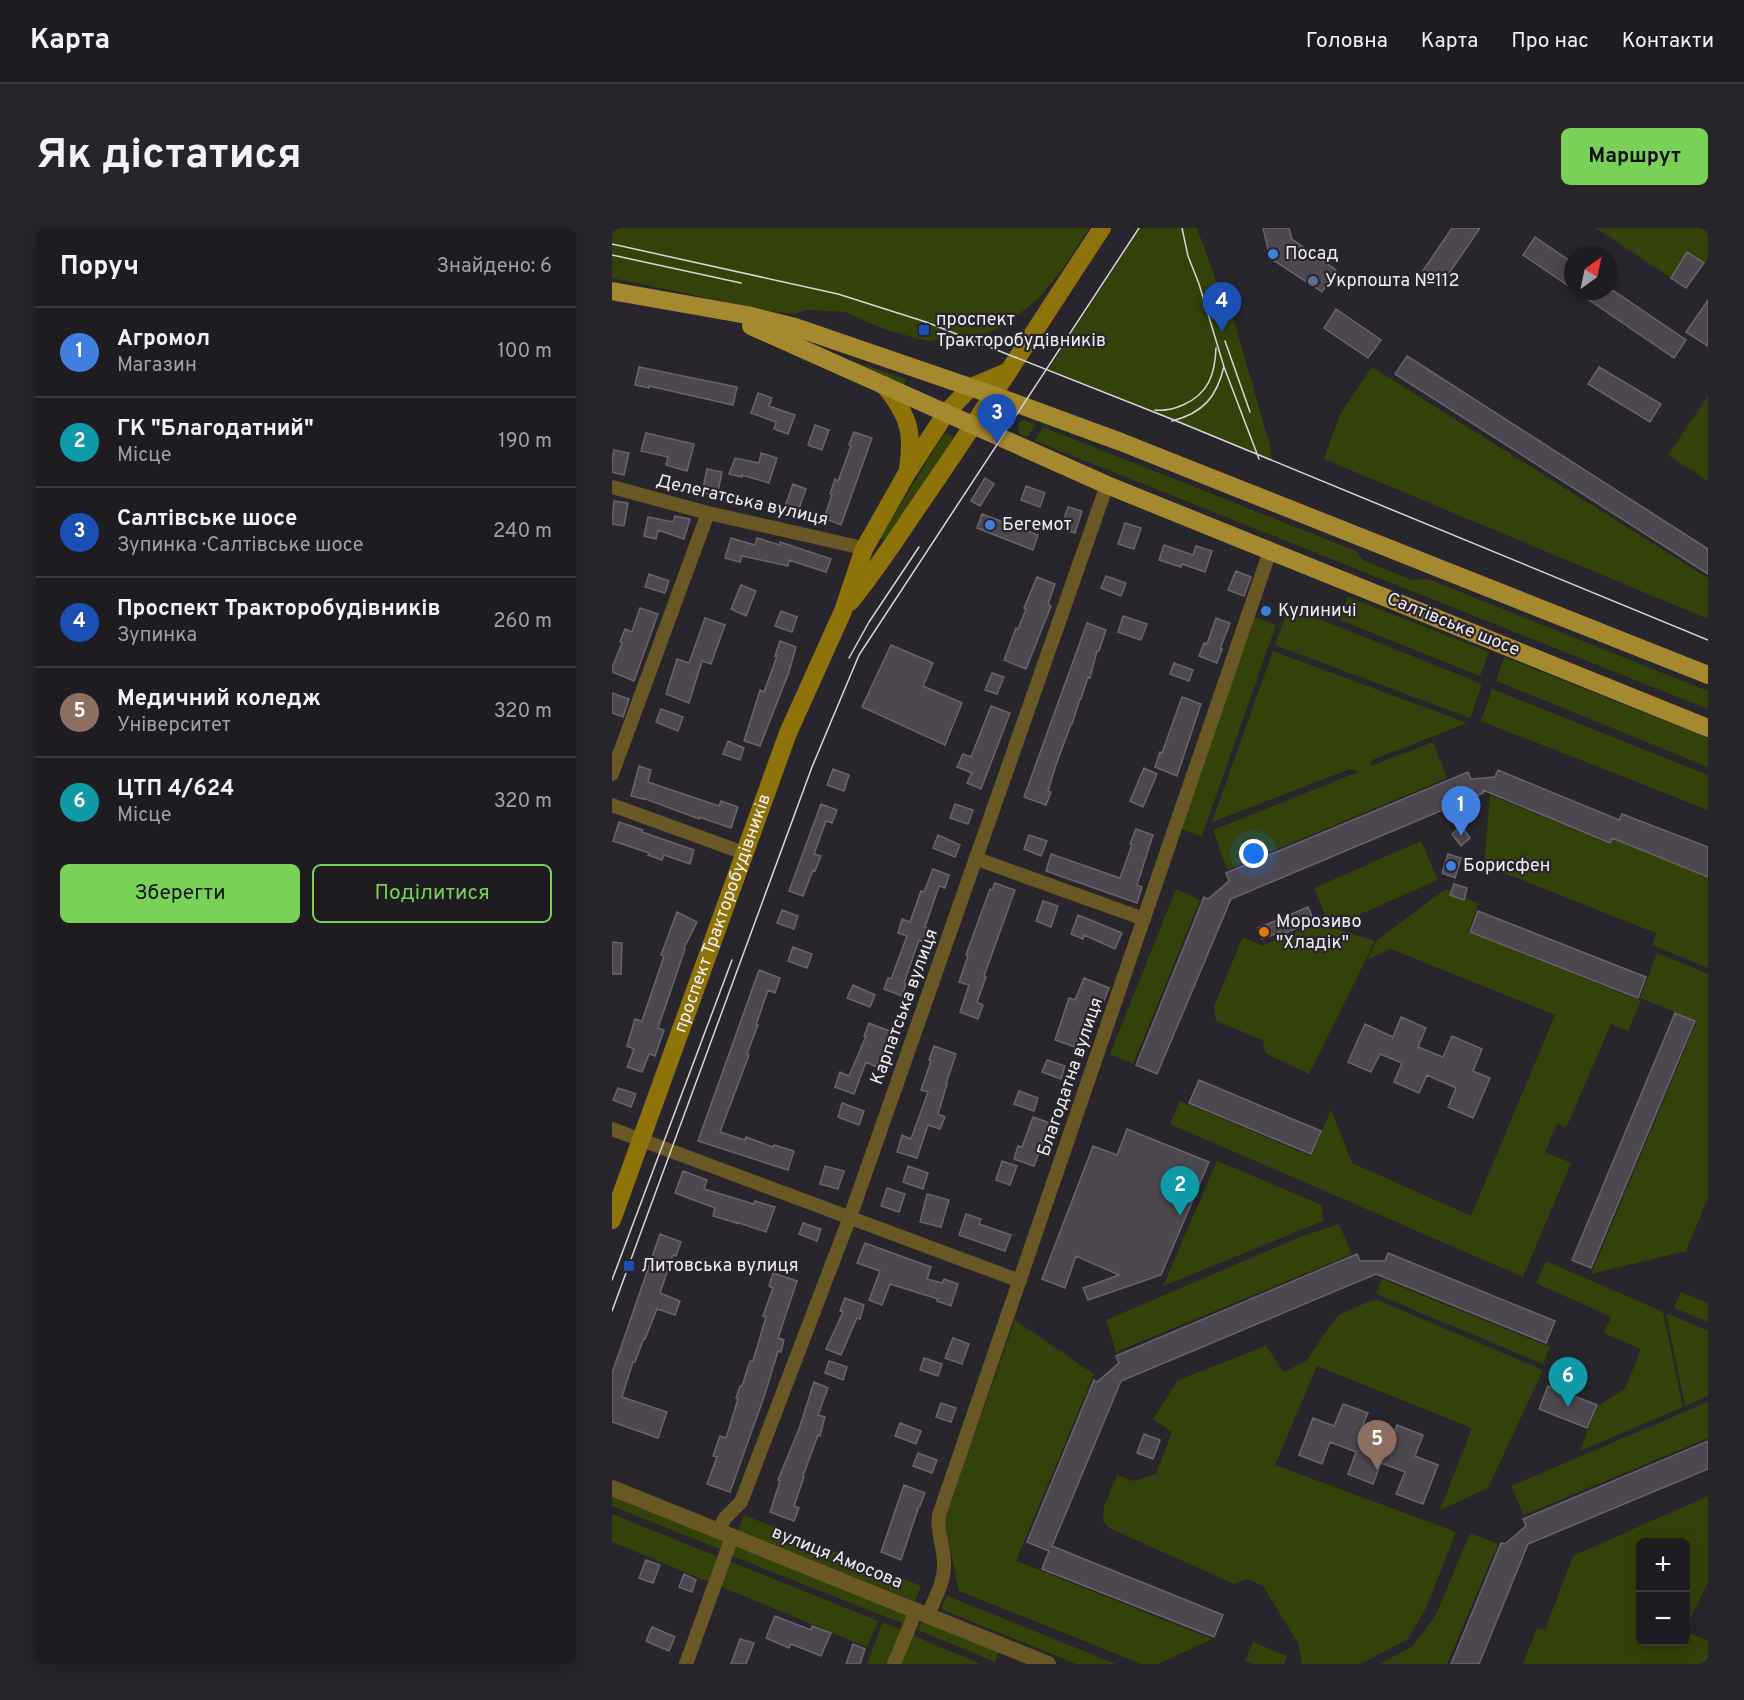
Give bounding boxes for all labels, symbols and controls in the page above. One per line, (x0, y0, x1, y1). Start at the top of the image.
text: Карта (30, 23, 110, 59)
text: Головна (1306, 28, 1388, 55)
text: Карта (1421, 28, 1478, 55)
text: Про нас (1511, 28, 1589, 55)
text: Контакти (1622, 28, 1714, 55)
button: Маршрут (1561, 128, 1708, 185)
text: Як дістатися (36, 130, 302, 183)
place label: Посад (1285, 243, 1338, 266)
north arrow (1564, 246, 1618, 300)
marker: Посад (1266, 247, 1280, 261)
text: Поруч (60, 251, 139, 284)
text: Знайдено: 6 (437, 254, 552, 280)
place label: Укрпошта №112 (1325, 270, 1460, 293)
marker: Укрпошта №112 (1306, 274, 1320, 288)
pin: 4 (1202, 282, 1242, 332)
place label: проспект Тракторобудівників (936, 309, 1106, 353)
marker: проспект Тракторобудівників (917, 323, 931, 337)
text: Агромол (117, 326, 210, 353)
text: 1 (76, 339, 84, 365)
text: 100 m (497, 339, 552, 365)
text: Магазин (117, 353, 197, 379)
pin: 3 (978, 394, 1016, 444)
text: ГК "Благодатний" (117, 416, 314, 443)
text: 2 (73, 429, 86, 455)
text: 190 m (498, 429, 552, 455)
text: Місце (117, 443, 171, 469)
street label: Делегатська вулиця (654, 470, 830, 532)
text: Салтівське шосе (117, 506, 297, 533)
place label: Бегемот (1002, 514, 1072, 537)
marker: Бегемот (983, 518, 997, 532)
text: 3 (74, 519, 86, 545)
text: 240 m (493, 519, 552, 545)
text: Зупинка · Салтівське шосе (117, 533, 364, 559)
street label: Салтівське шосе (1383, 588, 1523, 662)
text: Проспект Тракторобудівників (117, 596, 441, 623)
place label: Кулиничі (1278, 600, 1356, 623)
marker: Кулиничі (1259, 604, 1273, 618)
text: 4 (73, 609, 86, 635)
text: 260 m (493, 609, 552, 635)
text: Зупинка (117, 623, 197, 649)
text: Медичний коледж (117, 686, 321, 713)
text: 5 (73, 699, 86, 725)
text: 320 m (494, 699, 552, 725)
text: Університет (117, 713, 231, 739)
text: ЦТП 4/624 (117, 776, 234, 803)
pin: 1 (1442, 786, 1480, 836)
text: 6 (73, 789, 86, 815)
text: 320 m (494, 789, 552, 815)
street label: проспект Тракторобудівників (669, 791, 777, 1036)
text: Місце (117, 803, 171, 829)
your location (1239, 839, 1268, 868)
place label: Борисфен (1463, 855, 1551, 878)
marker: Борисфен (1444, 859, 1458, 873)
button: Зберегти (60, 864, 300, 923)
button: Поділитися (312, 864, 552, 923)
place label: Морозиво "Хладік" (1276, 911, 1362, 955)
marker: Морозиво "Хладік" (1257, 925, 1271, 939)
street label: Карпатська вулиця (866, 926, 944, 1088)
street label: Благодатна вулиця (1033, 994, 1109, 1160)
pin: 2 (1160, 1166, 1200, 1216)
place label: Литовська вулиця (641, 1255, 799, 1278)
marker: Литовська вулиця (622, 1259, 636, 1273)
pin: 6 (1548, 1358, 1588, 1407)
pin: 5 (1358, 1420, 1396, 1470)
street label: вулиця Амосова (768, 1521, 906, 1595)
map controls (1636, 1538, 1690, 1646)
button: + (1636, 1538, 1690, 1592)
button: − (1636, 1592, 1690, 1646)

